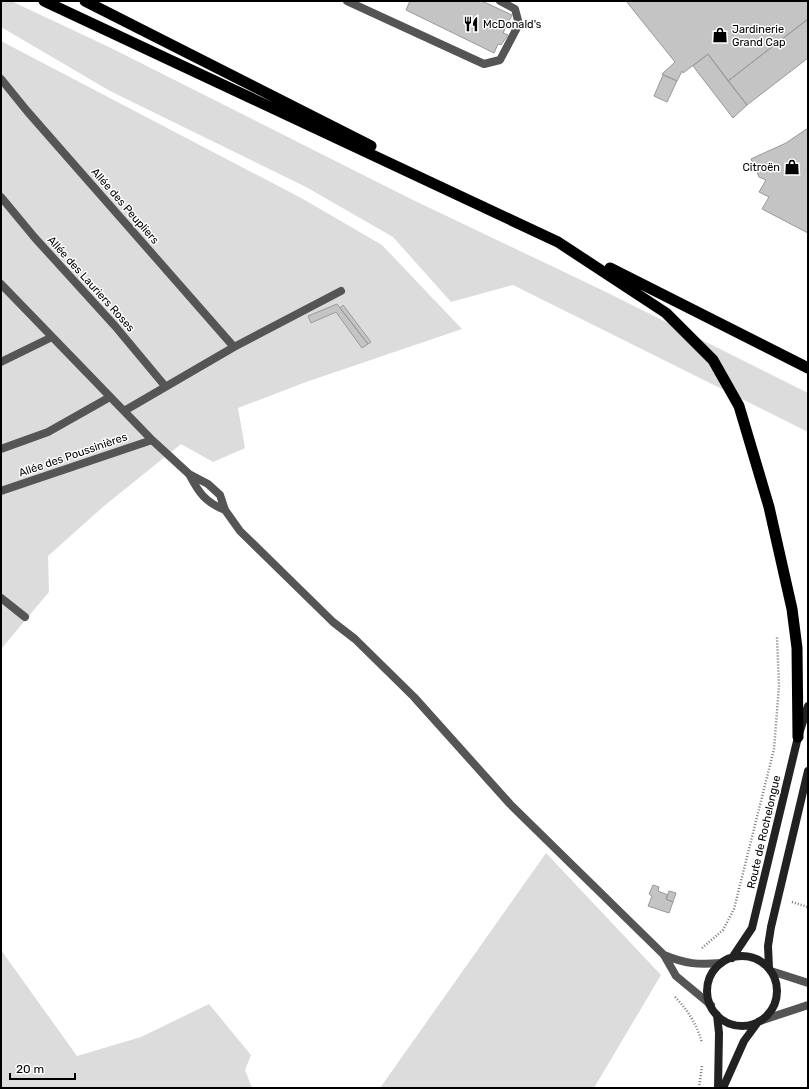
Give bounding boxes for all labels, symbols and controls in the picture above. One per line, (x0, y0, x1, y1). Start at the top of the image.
restaurant icon: McDonald's (462, 15, 480, 33)
place label: McDonald's (483, 18, 542, 31)
place label: Jardinerie Grand Cap (732, 23, 786, 49)
shop icon: Jardinerie Grand Cap (711, 26, 729, 44)
shop icon: Citroën (783, 158, 801, 176)
place label: Citroën (742, 161, 780, 174)
street label: Allée des Peupliers (88, 165, 162, 247)
street label: Allée des Lauriers Roses (45, 234, 138, 335)
street label: Allée des Poussinières (17, 430, 129, 480)
street label: Route de Rochelongue (745, 774, 783, 890)
scale bar (10, 1055, 75, 1081)
text: 20 m (16, 1062, 44, 1076)

